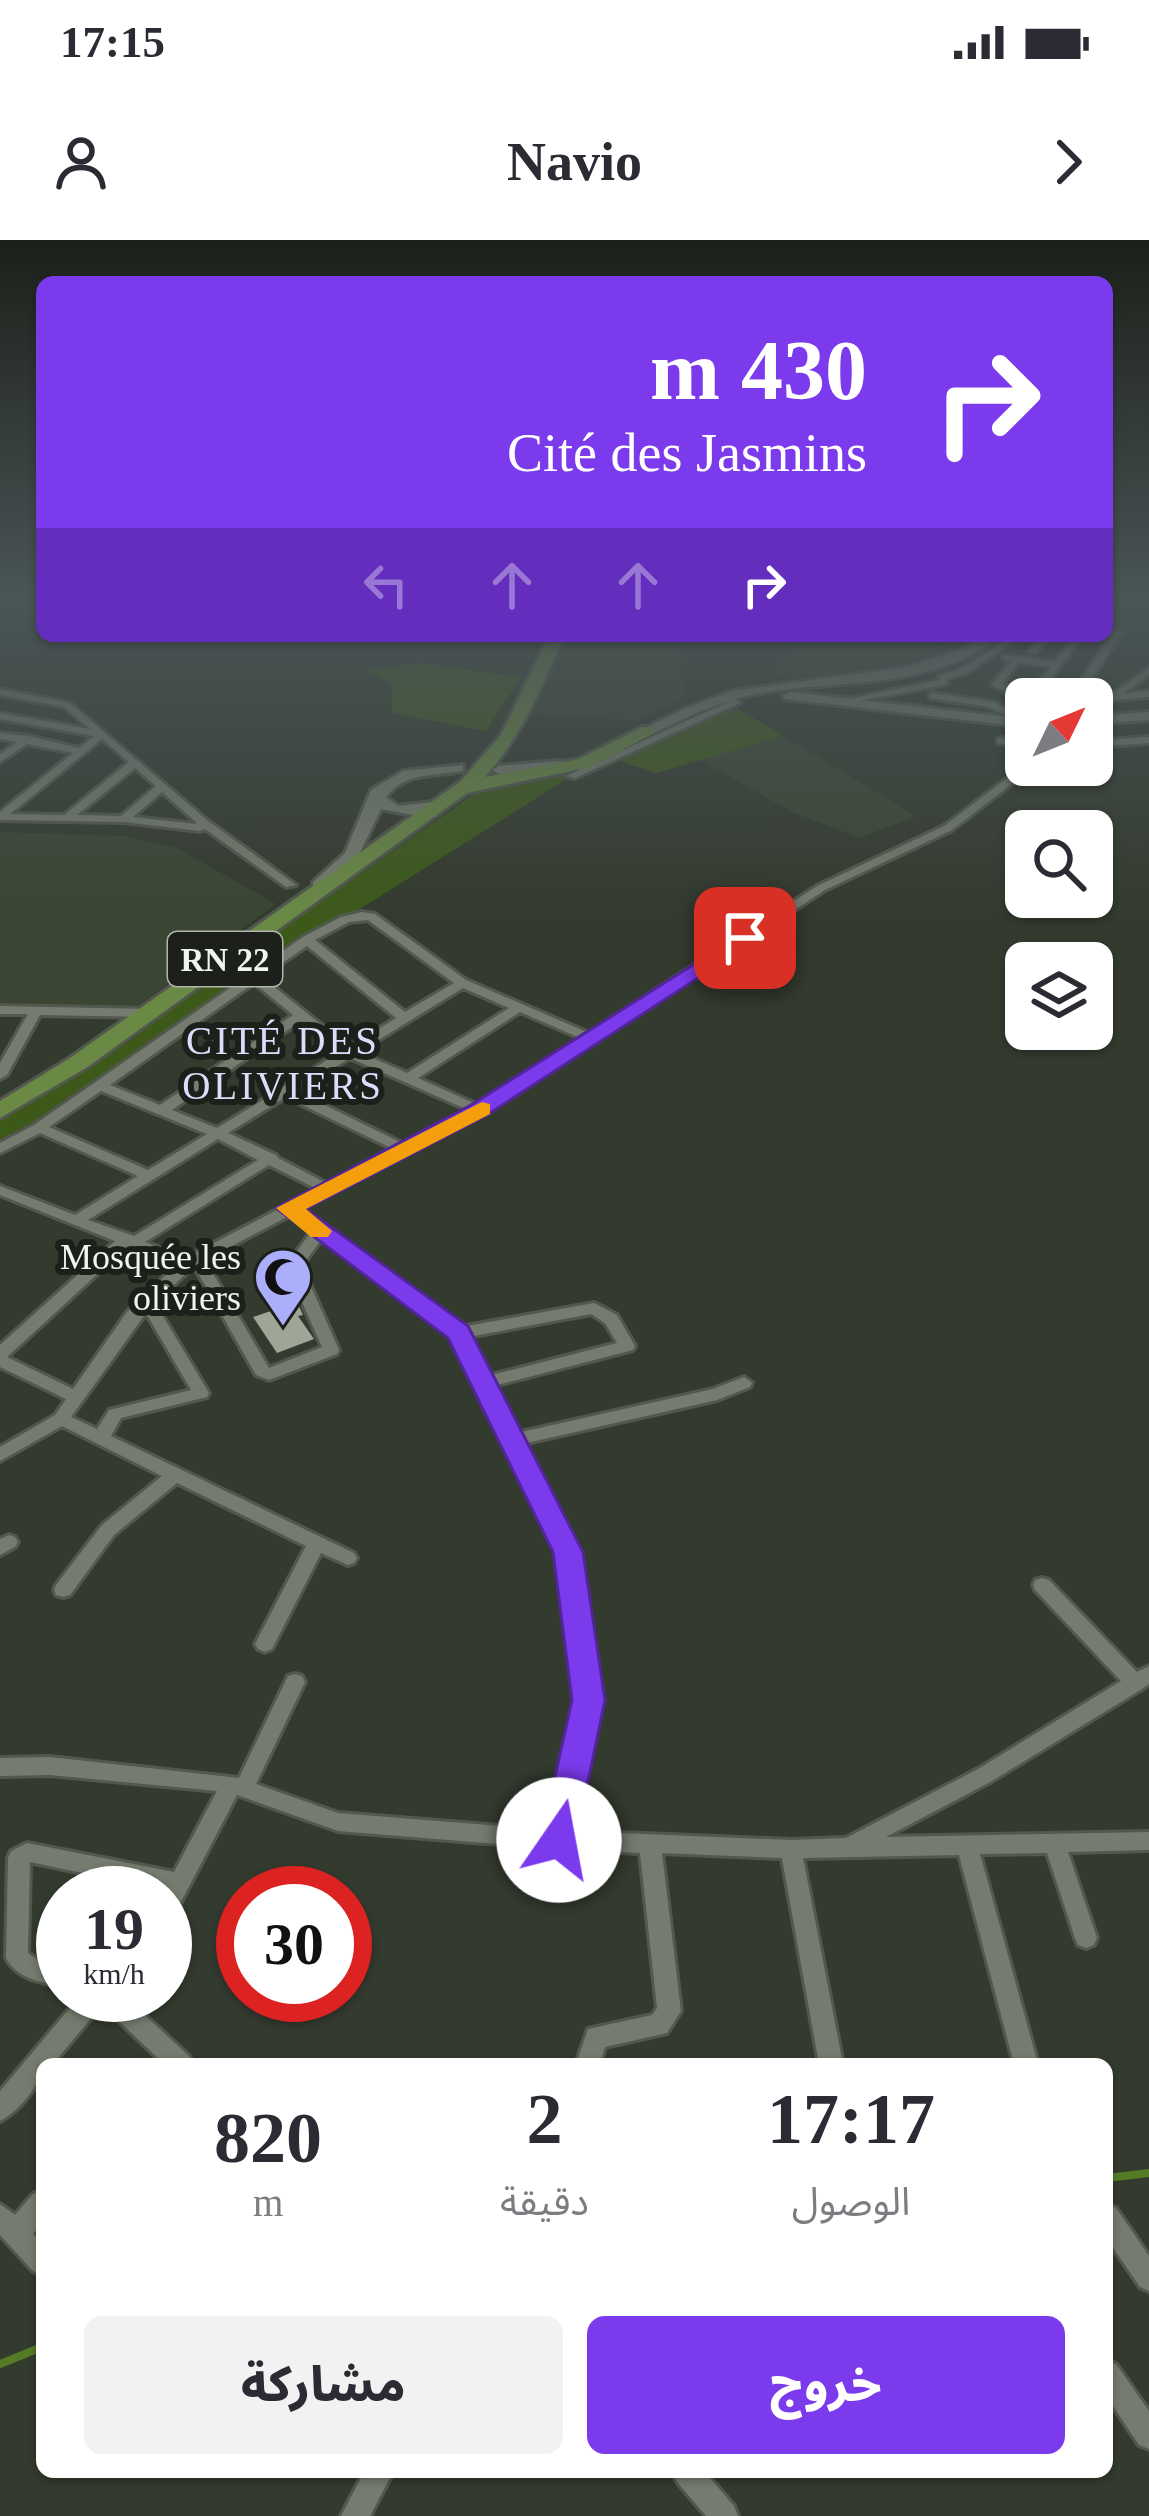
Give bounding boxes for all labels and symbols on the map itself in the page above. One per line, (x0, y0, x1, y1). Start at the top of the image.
north arrow (1005, 678, 1113, 786)
pin (694, 887, 796, 989)
road number: RN 22 (168, 932, 282, 986)
district label: CITÉ DES OLIVIERS (182, 1019, 384, 1107)
place label: Mosquée les oliviers (60, 1237, 241, 1318)
mosque icon: Mosquée les oliviers (252, 1246, 314, 1328)
position arrow (496, 1777, 622, 1903)
speed limit sign: 30 (216, 1866, 372, 2022)

